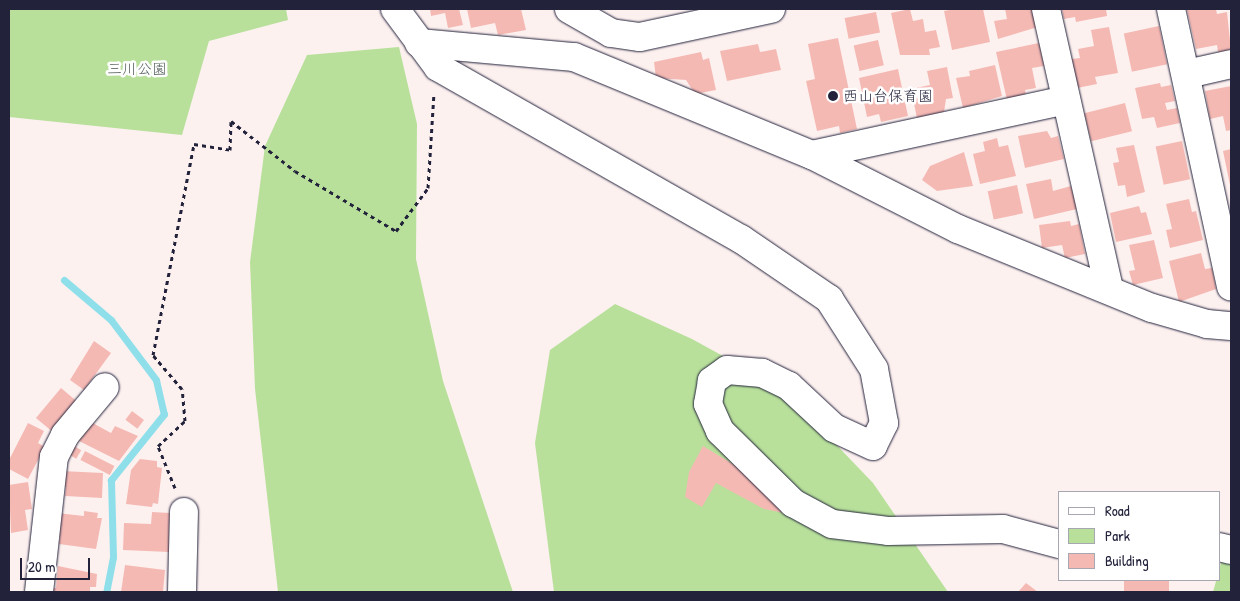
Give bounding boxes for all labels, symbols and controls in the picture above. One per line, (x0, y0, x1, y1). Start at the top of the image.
park label: 三川公園 (107, 60, 167, 78)
place label: 西山台保育園 (843, 87, 933, 105)
marker: 西山台保育園 (827, 90, 839, 102)
legend (1058, 491, 1220, 581)
text: Road (1105, 500, 1130, 521)
text: Park (1105, 525, 1130, 546)
scale bar (22, 548, 92, 580)
text: Building (1105, 550, 1149, 571)
text: 20 m (28, 556, 55, 577)

